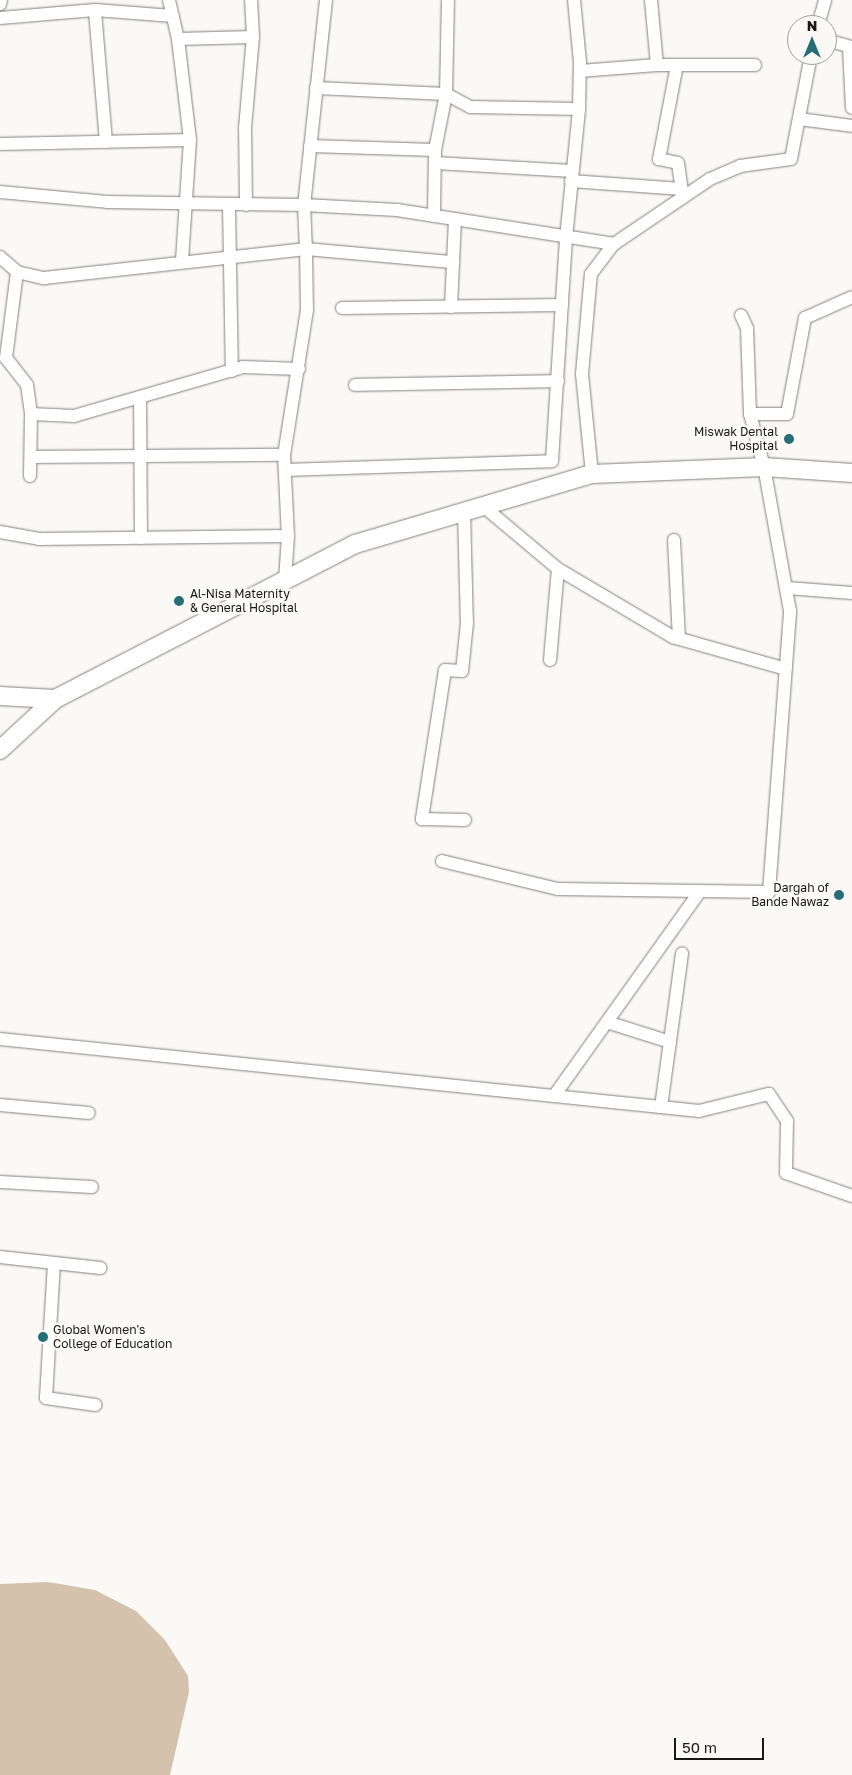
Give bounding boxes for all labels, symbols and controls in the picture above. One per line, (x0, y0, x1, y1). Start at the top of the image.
north arrow (787, 15, 837, 65)
text: N (807, 17, 817, 34)
place label: Miswak Dental Hospital (694, 425, 778, 453)
marker: Miswak Dental Hospital (782, 432, 796, 446)
place label: Al-Nisa Maternity & General Hospital (190, 587, 298, 615)
marker: Al-Nisa Maternity & General Hospital (172, 594, 186, 608)
place label: Dargah of Bande Nawaz (751, 881, 829, 909)
marker: Dargah of Bande Nawaz (833, 889, 845, 901)
place label: Global Women's College of Education (53, 1323, 172, 1351)
marker: Global Women's College of Education (37, 1331, 49, 1343)
scale bar (677, 1728, 767, 1760)
text: 50 m (682, 1738, 717, 1756)

